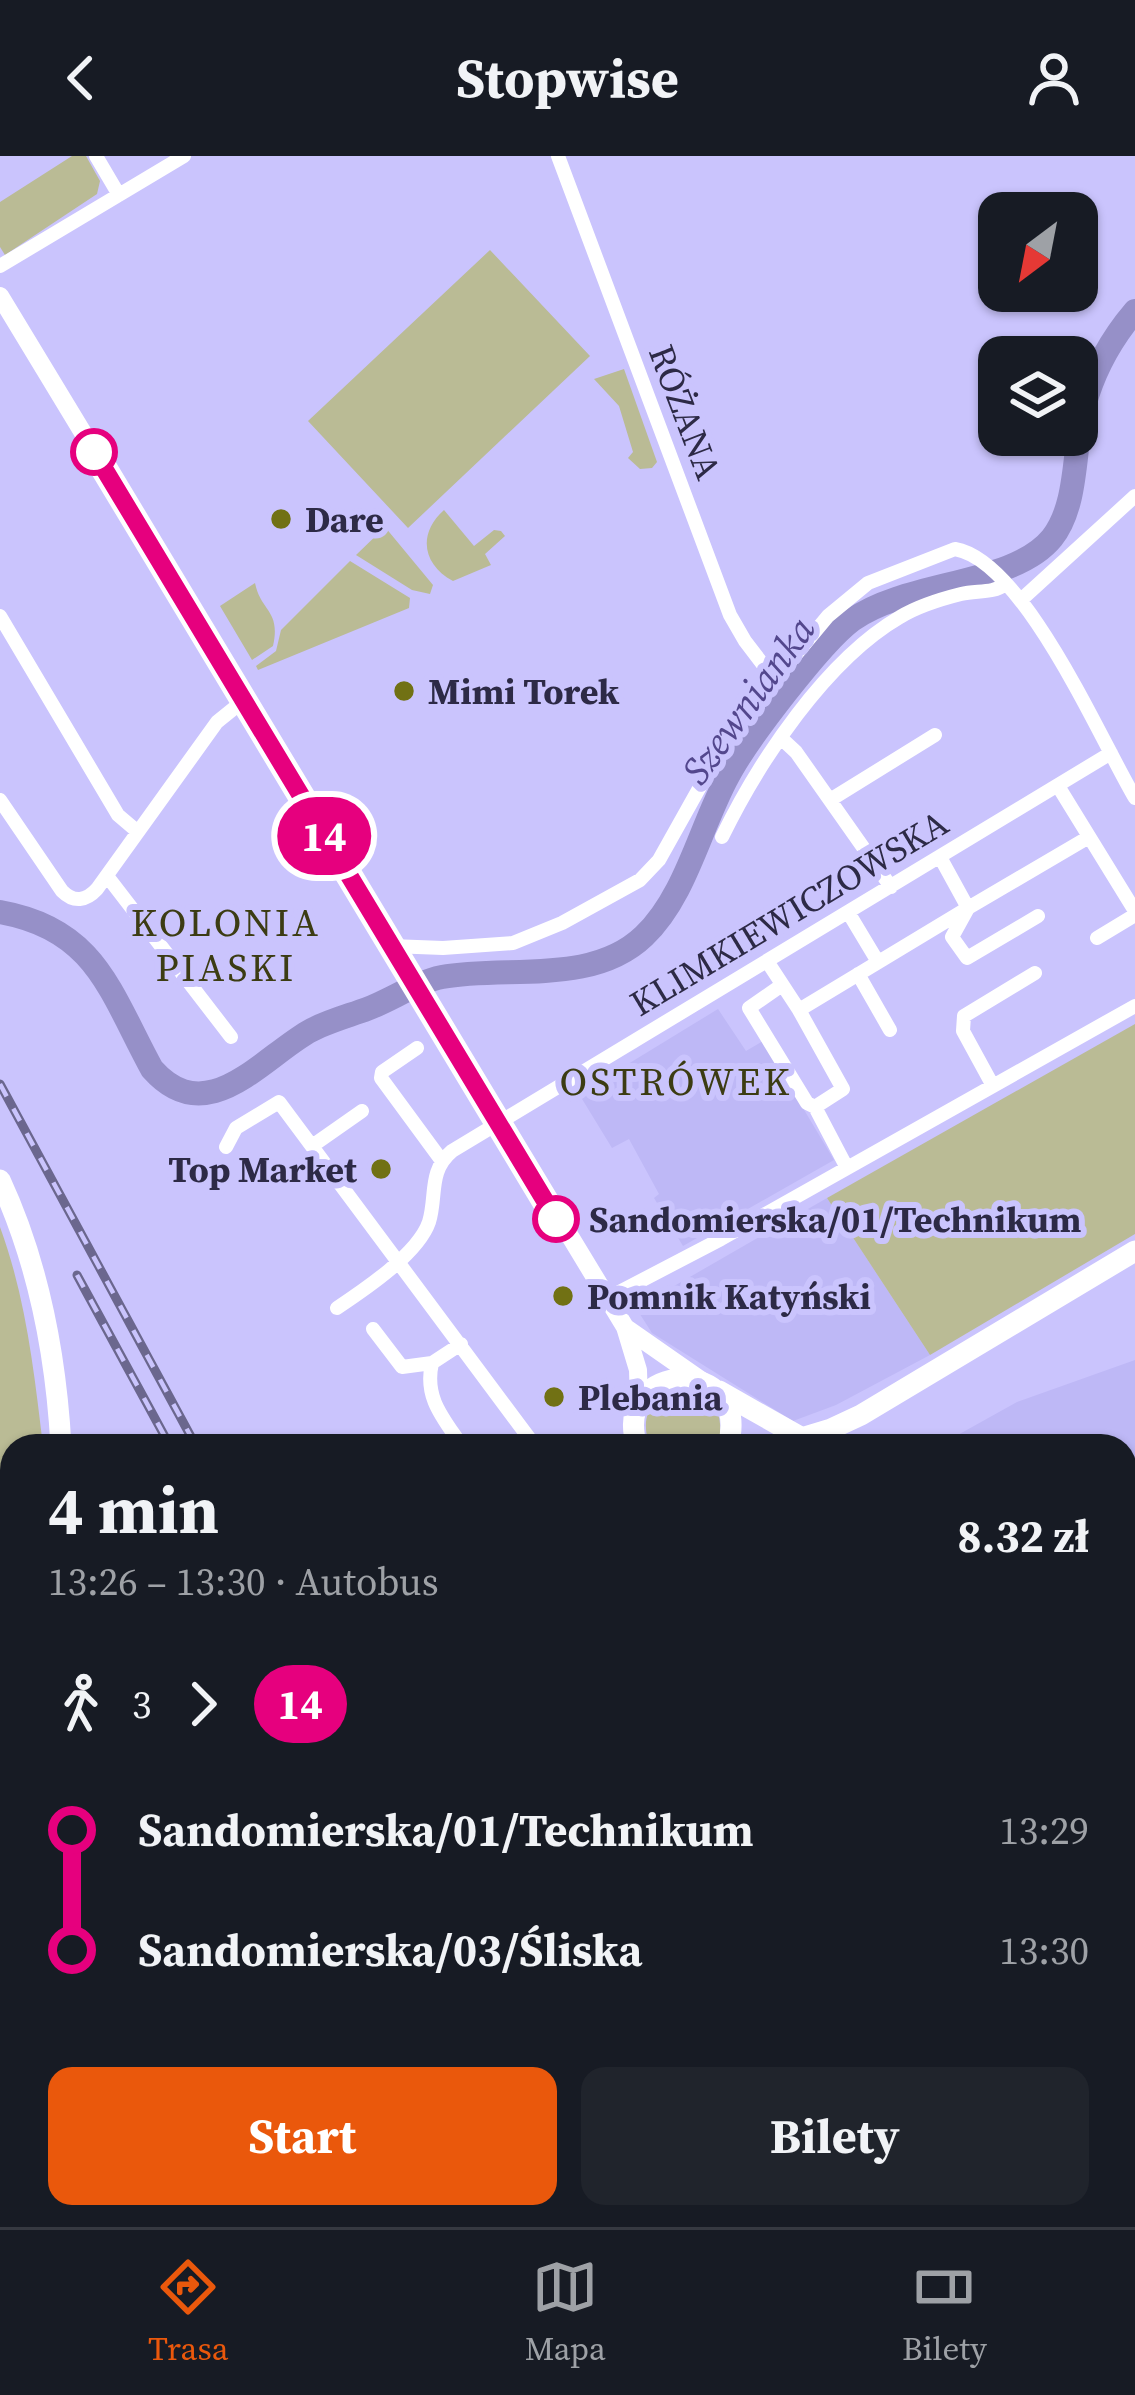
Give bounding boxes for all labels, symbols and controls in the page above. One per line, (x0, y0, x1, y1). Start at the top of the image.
text: Stopwise (456, 41, 679, 115)
icon: back (48, 45, 114, 111)
icon: person (1021, 45, 1087, 111)
north arrow (978, 192, 1098, 312)
map controls (978, 192, 1098, 456)
button: layers (978, 336, 1098, 456)
street label: RÓŻANA (637, 338, 733, 486)
unlabelled marker (72, 430, 116, 474)
place label: Dare (305, 495, 384, 544)
marker: Dare (268, 506, 294, 532)
water label: Szewnianka (669, 605, 827, 795)
place label: Mimi Torek (428, 667, 620, 716)
marker: Mimi Torek (391, 678, 417, 704)
line badge: 14 (270, 797, 378, 875)
street label: KLIMKIEWICZOWSKA (621, 798, 957, 1028)
text: 14 (301, 807, 347, 865)
district label: KOLONIA PIASKI (131, 896, 321, 994)
district label: OSTRÓWEK (560, 1055, 792, 1108)
place label: Top Market (168, 1145, 358, 1194)
marker: Top Market (368, 1156, 394, 1182)
place label: Sandomierska/01/Technikum (589, 1195, 1081, 1244)
marker: Sandomierska/01/Technikum (534, 1197, 578, 1241)
place label: Pomnik Katyński (587, 1272, 871, 1321)
marker: Pomnik Katyński (550, 1283, 576, 1309)
place label: Plebania (578, 1373, 724, 1422)
marker: Plebania (541, 1384, 567, 1410)
text: 4 min (48, 1465, 219, 1555)
text: 8.32 zł (957, 1505, 1089, 1567)
text: 13:26 – 13:30 · Autobus (48, 1555, 439, 1608)
icon: walk (48, 1671, 114, 1737)
icon: forward (170, 1671, 236, 1737)
text: 14 (278, 1675, 323, 1733)
text: 3 (132, 1678, 152, 1731)
text: Sandomierska/01/Technikum (138, 1799, 754, 1861)
text: 13:29 (999, 1804, 1089, 1857)
text: Sandomierska/03/Śliska (138, 1919, 642, 1981)
text: 13:30 (999, 1924, 1089, 1977)
button: Start (48, 2067, 557, 2205)
button: Bilety (581, 2067, 1089, 2205)
tab: Trasa (148, 2254, 229, 2371)
tab: Mapa (525, 2254, 606, 2371)
tab: Bilety (902, 2254, 987, 2371)

